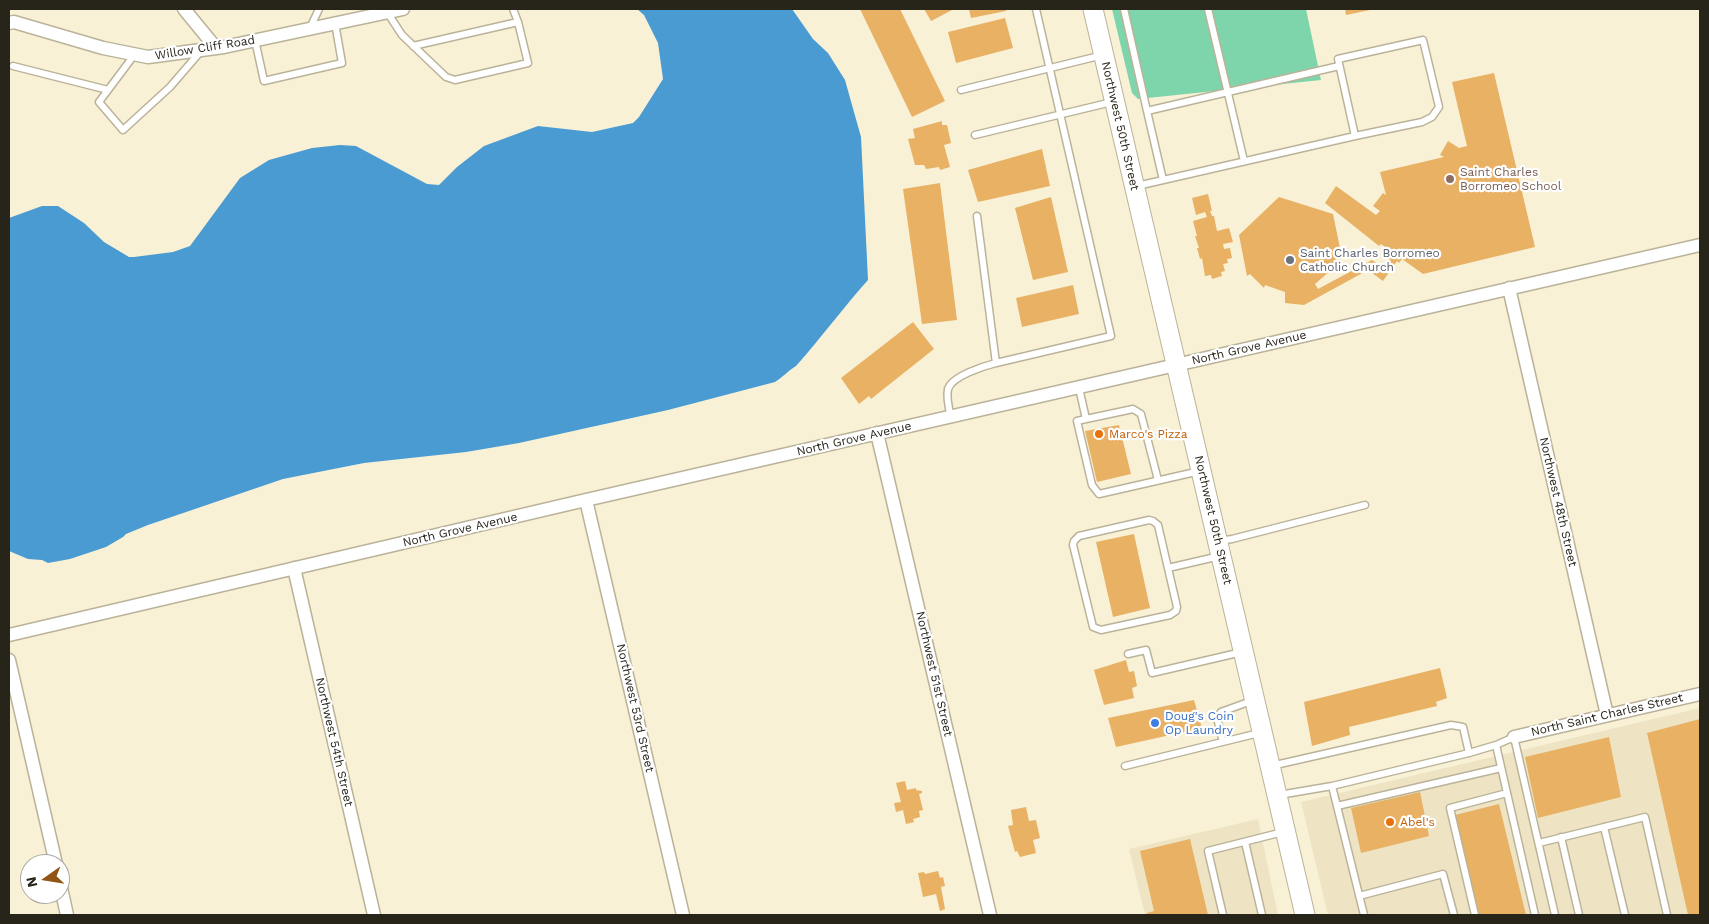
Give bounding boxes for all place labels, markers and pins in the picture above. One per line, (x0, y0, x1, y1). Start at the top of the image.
place label: Saint Charles Borromeo School (1460, 165, 1561, 193)
marker: Saint Charles Borromeo School (1444, 173, 1456, 185)
place label: Saint Charles Borromeo Catholic Church (1300, 246, 1440, 274)
marker: Saint Charles Borromeo Catholic Church (1284, 254, 1296, 266)
place label: Marco's Pizza (1109, 427, 1188, 441)
marker: Marco's Pizza (1093, 428, 1105, 440)
place label: Doug's Coin Op Laundry (1165, 709, 1234, 737)
marker: Doug's Coin Op Laundry (1149, 717, 1161, 729)
place label: Abel's (1400, 815, 1435, 829)
marker: Abel's (1384, 816, 1396, 828)

